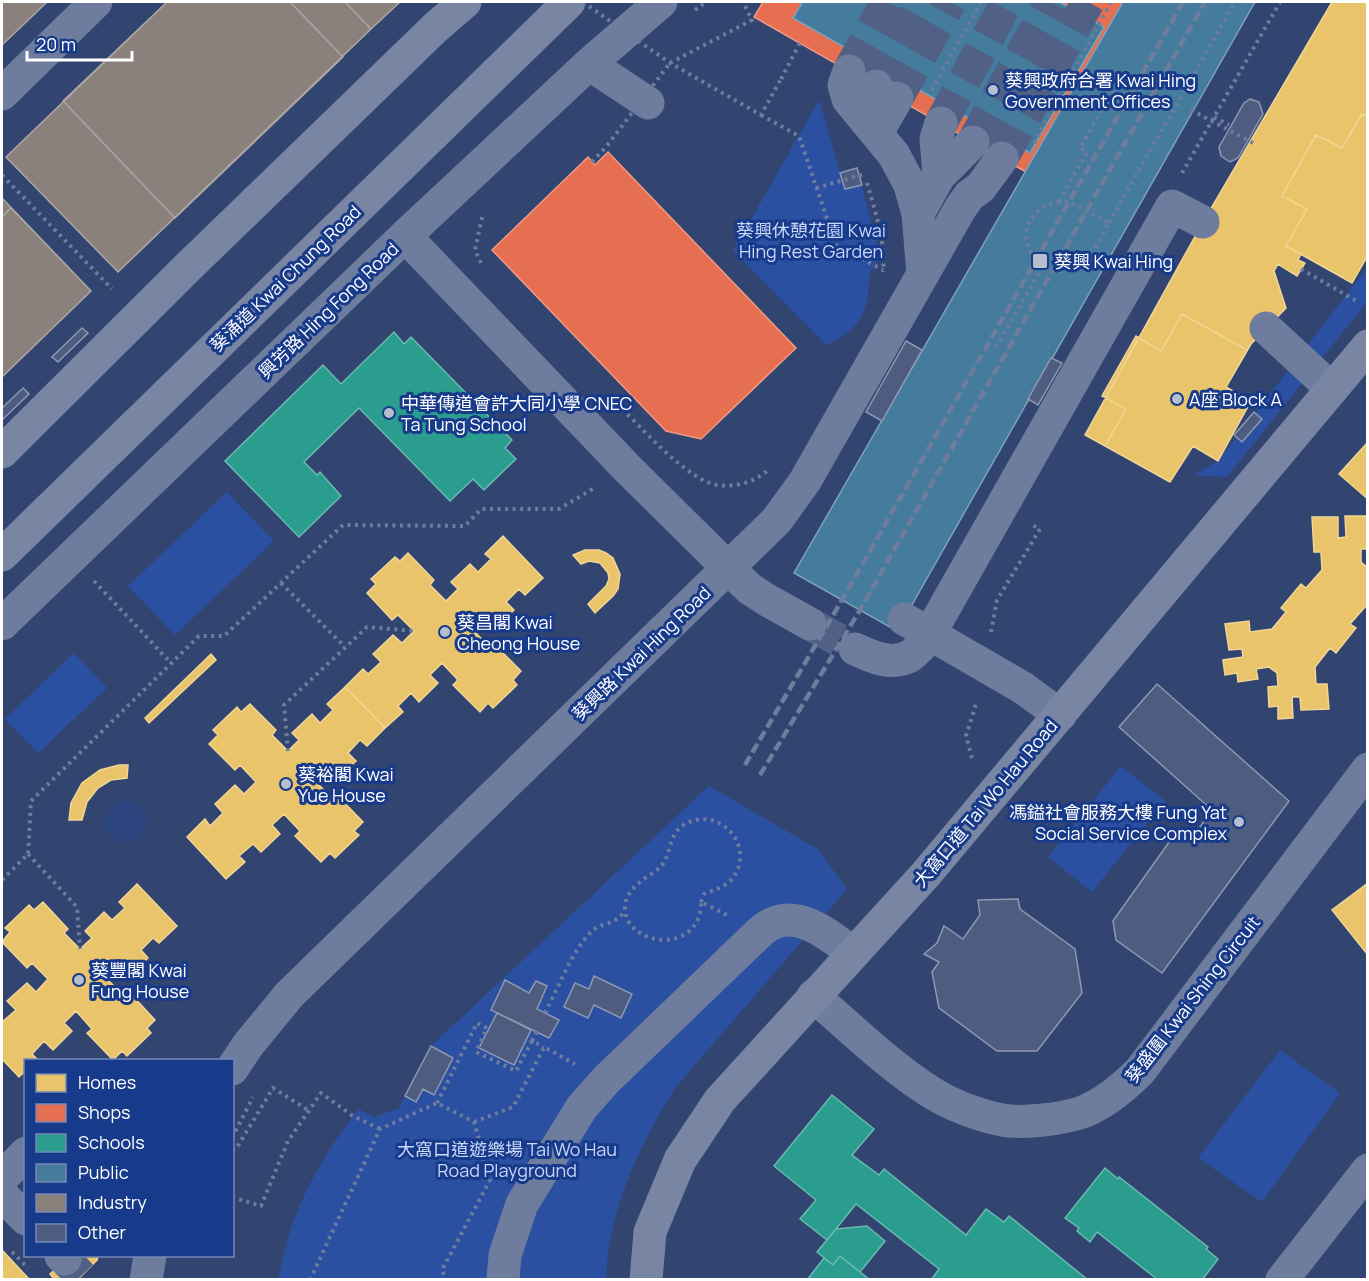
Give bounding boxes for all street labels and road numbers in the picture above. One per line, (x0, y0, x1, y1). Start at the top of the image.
street label: 葵涌道 Kwai Chung Road (204, 199, 366, 357)
street label: 興芳路 Hing Fong Road (253, 237, 403, 383)
street label: 葵興路 Kwai Hing Road (567, 581, 715, 725)
street label: 大窩口道 Tai Wo Hau Road (908, 714, 1062, 892)
street label: 葵盛圍 Kwai Shing Circuit (1119, 911, 1265, 1087)

